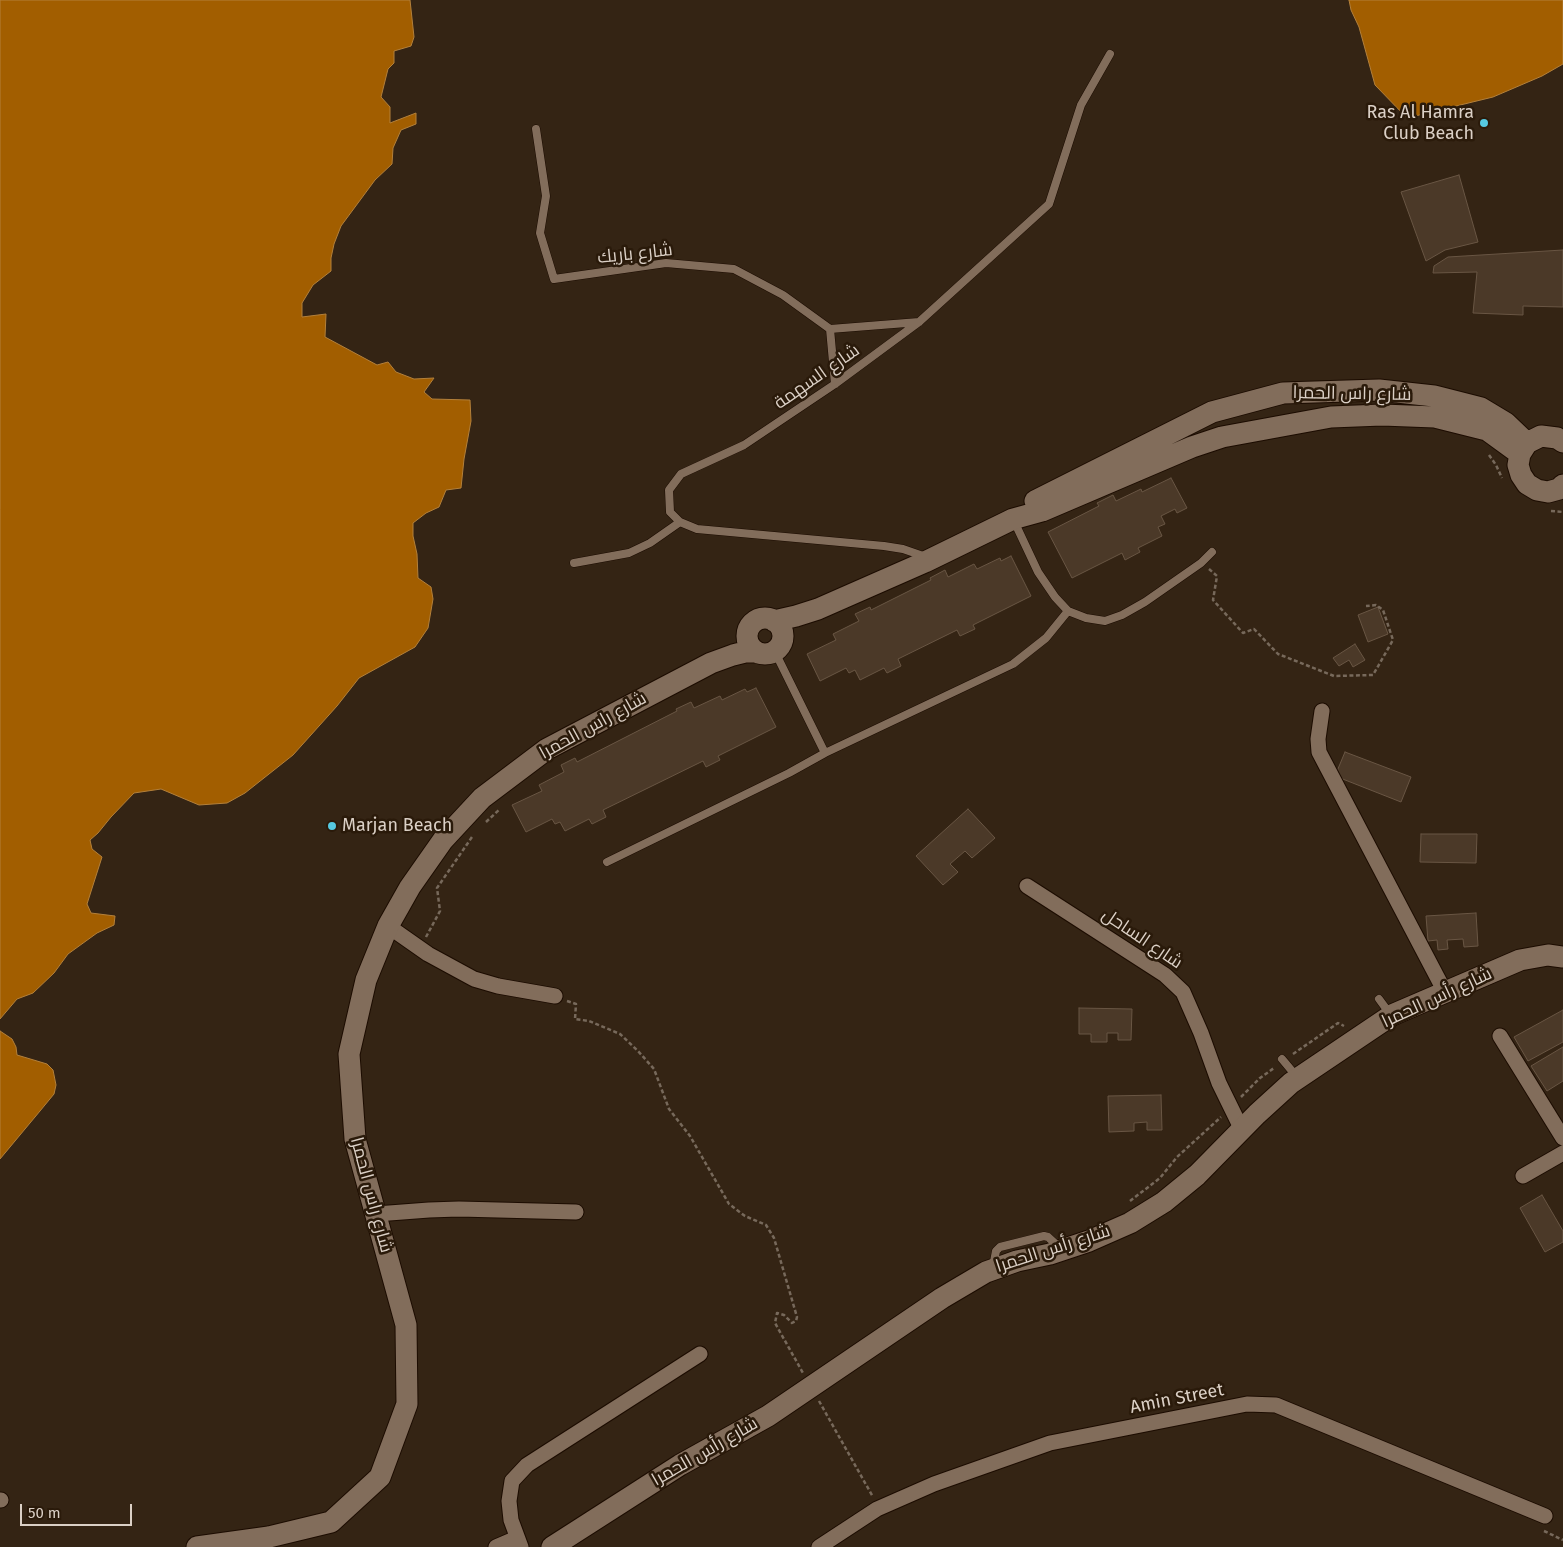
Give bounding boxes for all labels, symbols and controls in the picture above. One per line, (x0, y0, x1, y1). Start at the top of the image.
place label: Ras Al Hamra Club Beach (1367, 102, 1474, 144)
marker: Ras Al Hamra Club Beach (1478, 117, 1490, 129)
street label: شارع باريك (596, 239, 674, 269)
street label: شارع السهمة (770, 340, 864, 414)
street label: شارع راس الحمرا (1292, 382, 1412, 406)
street label: شارع راس الحمرا (536, 688, 650, 764)
place label: Marjan Beach (342, 815, 452, 837)
marker: Marjan Beach (326, 820, 338, 832)
street label: شارع الساحل (1097, 904, 1187, 974)
street label: شارع رأس الحمرا (1379, 963, 1495, 1033)
street label: شارع راس الحمرا (345, 1135, 397, 1255)
street label: شارع رأس الحمرا (993, 1220, 1113, 1278)
street label: Amin Street (1128, 1379, 1226, 1419)
street label: شارع رأس الحمرا (648, 1413, 762, 1491)
scale bar (22, 1494, 135, 1526)
text: 50 m (28, 1504, 61, 1522)

